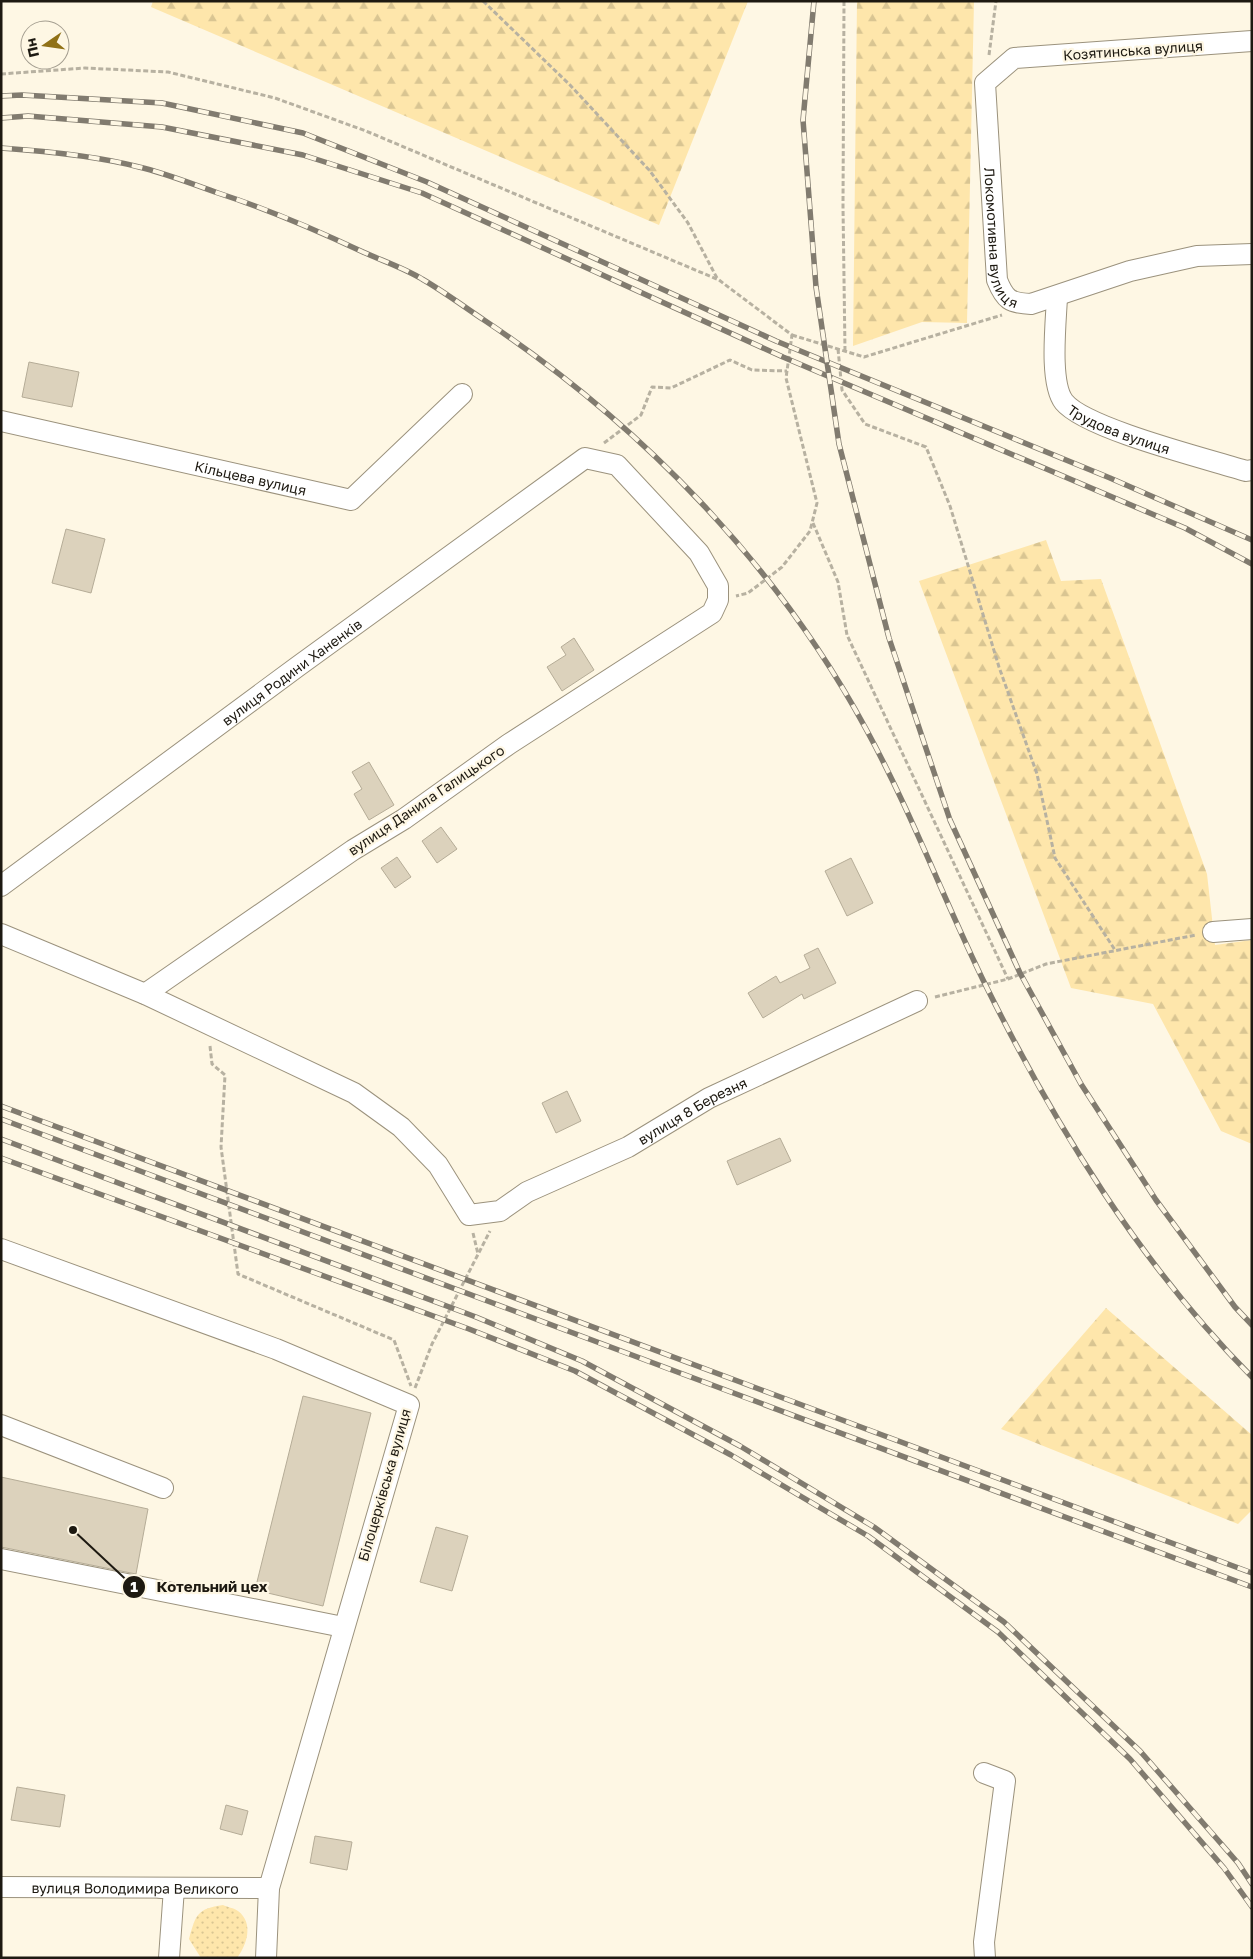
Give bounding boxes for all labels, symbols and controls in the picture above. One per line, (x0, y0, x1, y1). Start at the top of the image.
north arrow (20, 20, 70, 70)
text: Пн (21, 37, 42, 59)
street label: Козятинська вулиця (1062, 37, 1204, 63)
street label: Локомотивна вулиця (982, 167, 1020, 311)
street label: Трудова вулиця (1065, 401, 1172, 457)
street label: Кільцева вулиця (193, 457, 308, 498)
street label: вулиця Родини Ханенків (218, 615, 365, 728)
street label: вулиця Данила Галицького (345, 741, 507, 859)
street label: вулиця 8 Березня (635, 1073, 749, 1148)
street label: Білоцерківська вулиця (354, 1407, 414, 1563)
callout: Котельний цех (122, 1572, 278, 1602)
text: 1 (130, 1577, 138, 1595)
text: Котельний цех (157, 1577, 268, 1595)
street label: вулиця Володимира Великого (31, 1879, 239, 1896)

